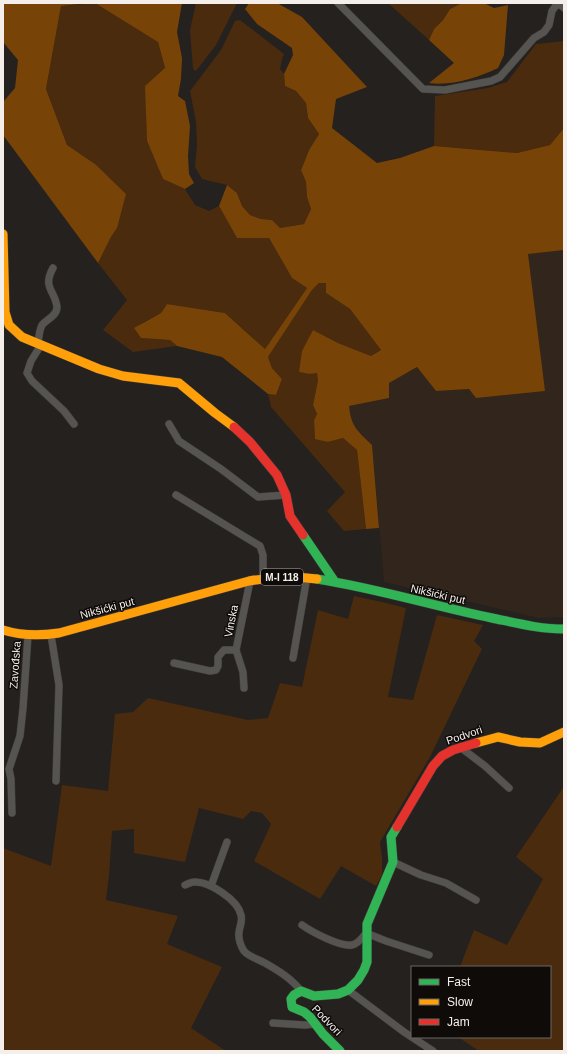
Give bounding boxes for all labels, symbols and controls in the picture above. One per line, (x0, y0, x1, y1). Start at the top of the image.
road number: M-I 118 (261, 569, 303, 585)
street label: Nikšićki put (410, 582, 466, 606)
street label: Nikšićki put (79, 595, 135, 621)
street label: Vinska (222, 603, 240, 638)
street label: Zavođska (7, 640, 23, 689)
street label: Podvori (444, 723, 484, 747)
legend (411, 966, 551, 1038)
text: Fast (447, 975, 471, 989)
text: Slow (447, 995, 473, 1009)
street label: Podvori (310, 1002, 344, 1038)
text: Jam (447, 1015, 470, 1029)

